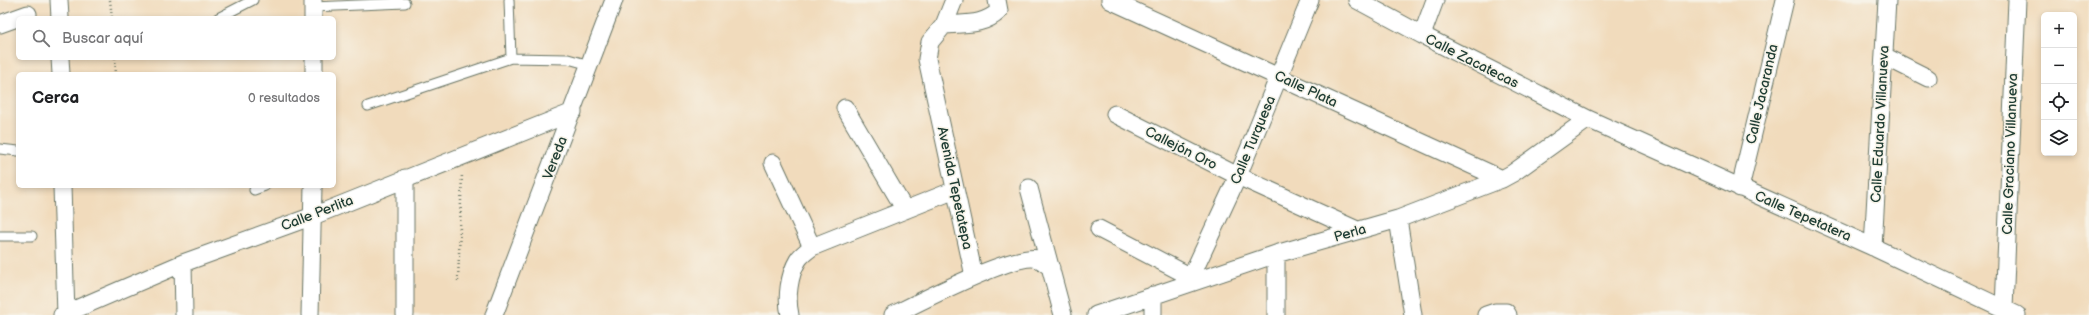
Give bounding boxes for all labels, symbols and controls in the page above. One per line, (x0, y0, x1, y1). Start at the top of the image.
map controls (2041, 12, 2077, 156)
button: + (2041, 12, 2077, 48)
search box (16, 16, 336, 60)
icon: search (30, 27, 52, 49)
text: Buscar aquí (62, 29, 143, 48)
street label: Calle Zacatecas (1422, 30, 1522, 92)
street label: Calle Jacaranda (1742, 42, 1782, 146)
street label: Calle Eduardo Villanueva (1867, 45, 1893, 203)
button: − (2041, 48, 2077, 84)
street label: Calle Plata (1272, 67, 1340, 111)
street label: Calle Graciano Villanueva (1999, 73, 2021, 235)
button: locate (2041, 84, 2077, 120)
text: Cerca (32, 88, 79, 108)
text: 0 resultados (248, 90, 320, 106)
street label: Calle Turquesa (1227, 93, 1279, 187)
button: layers (2041, 120, 2077, 156)
street label: Callejón Oro (1142, 123, 1220, 173)
street label: Avenida Tepetatepa (934, 125, 976, 251)
street label: Vereda (539, 134, 571, 182)
street label: Calle Tepetatera (1752, 187, 1854, 245)
street label: Calle Perlita (279, 191, 356, 235)
street label: Perla (1332, 220, 1368, 246)

